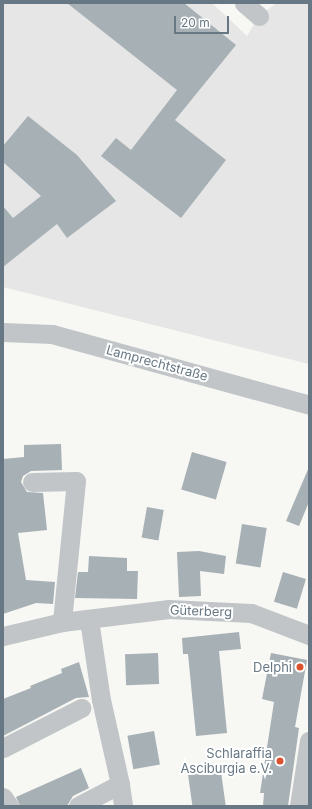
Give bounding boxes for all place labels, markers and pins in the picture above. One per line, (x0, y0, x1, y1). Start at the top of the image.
place label: Delphi (253, 659, 292, 675)
marker: Delphi (295, 662, 305, 672)
place label: Schlaraffia Asciburgia e.V. (180, 746, 272, 777)
marker: Schlaraffia Asciburgia e.V. (275, 756, 285, 766)

